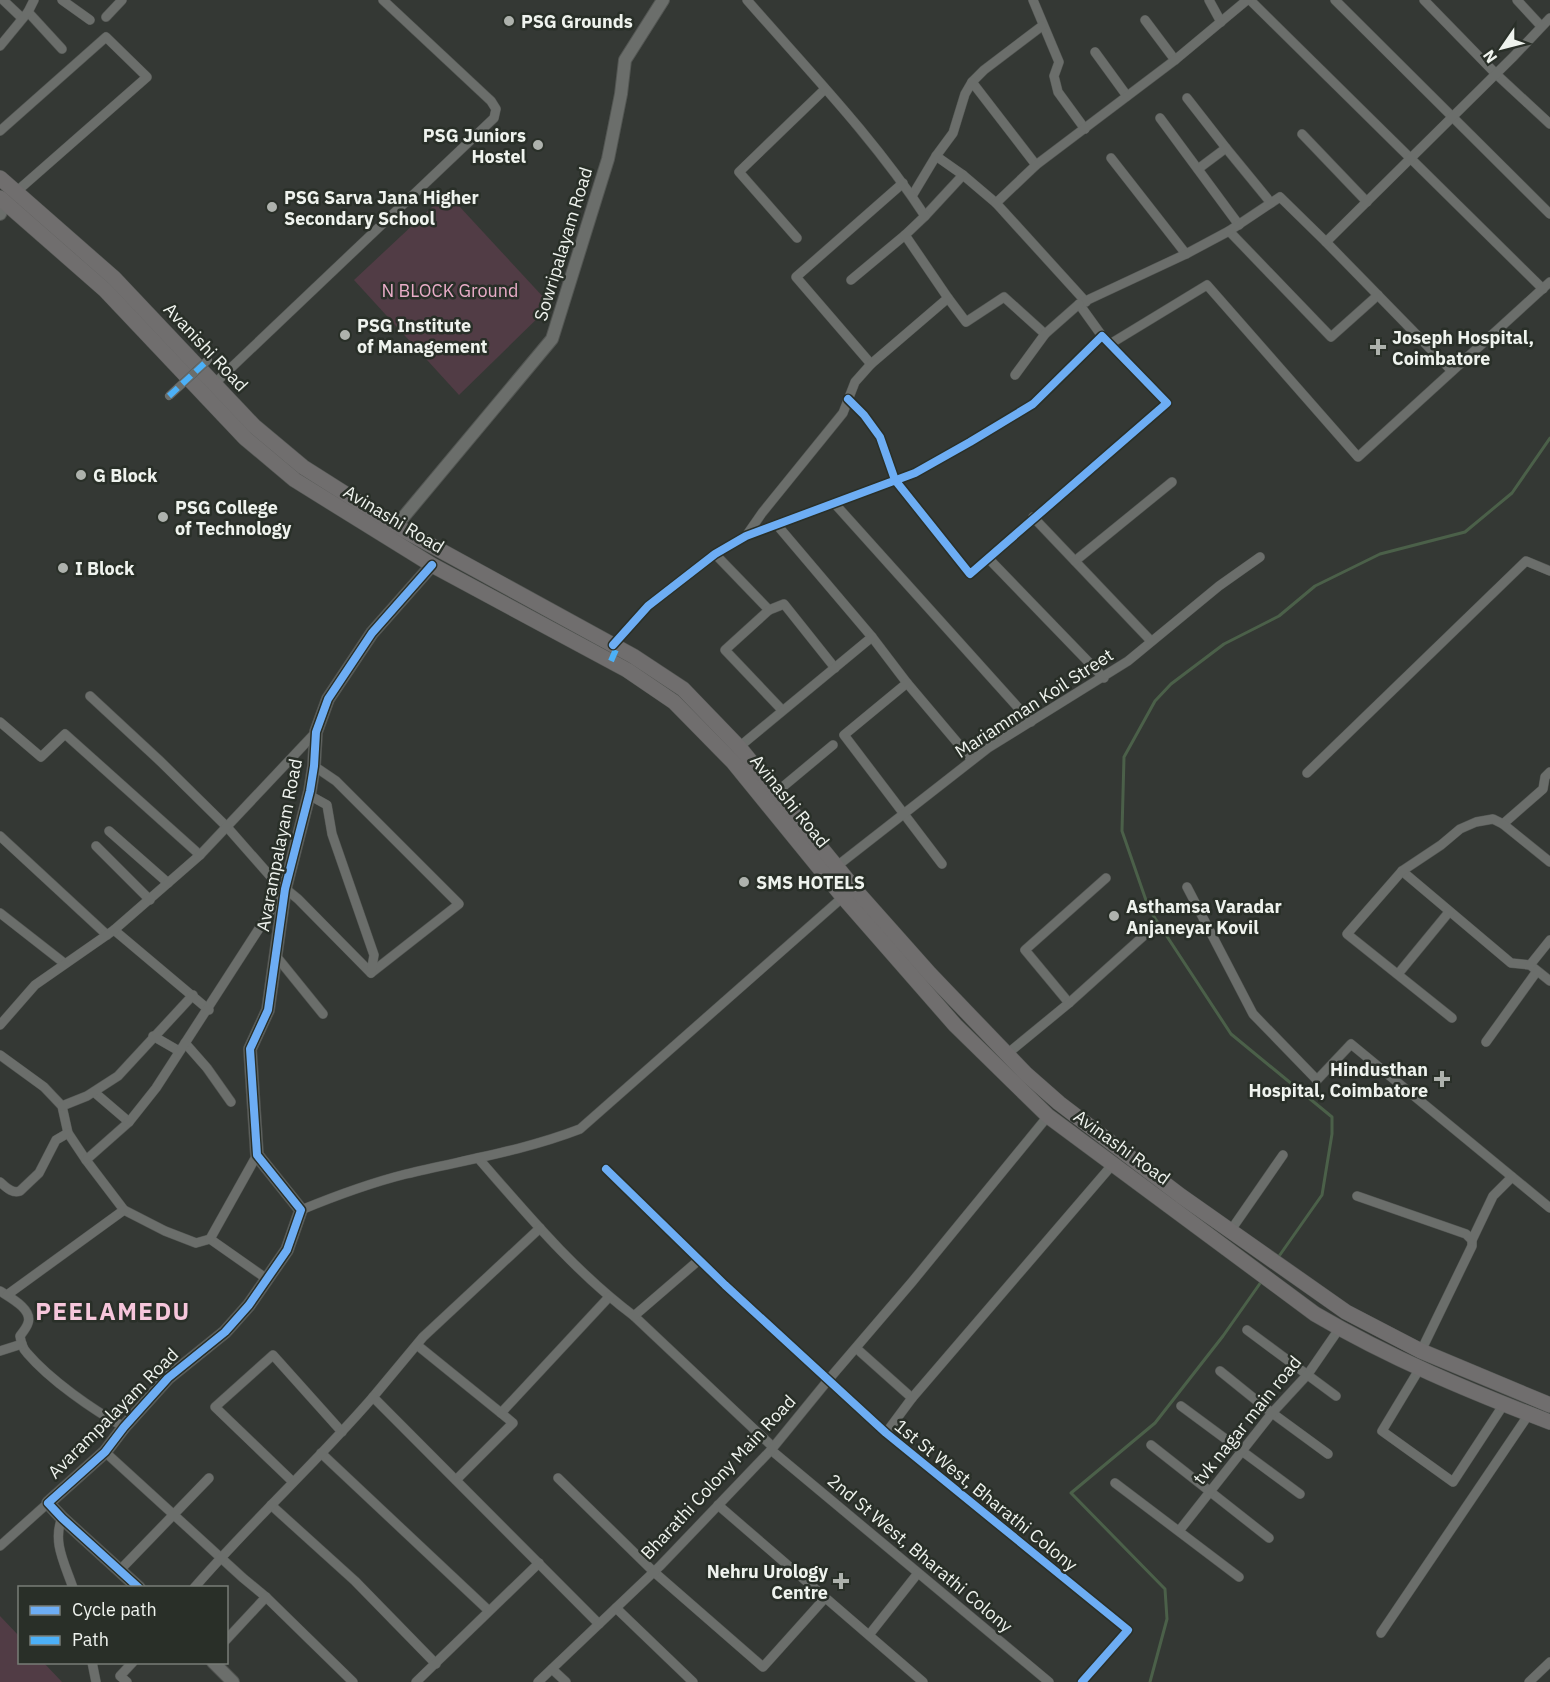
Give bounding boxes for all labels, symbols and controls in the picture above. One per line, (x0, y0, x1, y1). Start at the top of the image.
place label: PSG Grounds (521, 10, 633, 33)
marker: PSG Grounds (502, 14, 516, 28)
north arrow (1472, 18, 1532, 78)
text: N (1478, 46, 1501, 67)
place label: PSG Juniors Hostel (423, 124, 527, 168)
marker: PSG Juniors Hostel (531, 138, 545, 152)
street label: Sowripalayam Road (529, 164, 597, 324)
place label: PSG Sarva Jana Higher Secondary School (284, 186, 479, 230)
marker: PSG Sarva Jana Higher Secondary School (265, 200, 279, 214)
park label: N BLOCK Ground (382, 279, 518, 302)
street label: Avanishi Road (159, 298, 253, 396)
place label: PSG Institute of Management (357, 314, 488, 358)
place label: Joseph Hospital, Coimbatore (1392, 326, 1534, 370)
marker: PSG Institute of Management (338, 328, 352, 342)
marker: Joseph Hospital, Coimbatore (1369, 338, 1387, 356)
place label: G Block (93, 464, 158, 487)
marker: G Block (74, 468, 88, 482)
street label: Avinashi Road (339, 480, 449, 558)
place label: PSG College of Technology (175, 496, 292, 540)
marker: PSG College of Technology (156, 510, 170, 524)
place label: I Block (75, 557, 135, 580)
marker: I Block (56, 561, 70, 575)
street label: Mariamman Koil Street (950, 643, 1118, 763)
street label: Avinashi Road (745, 750, 835, 852)
street label: Avarampalayam Road (251, 757, 307, 933)
place label: SMS HOTELS (756, 871, 865, 894)
marker: SMS HOTELS (737, 875, 751, 889)
place label: Asthamsa Varadar Anjaneyar Kovil (1126, 895, 1282, 939)
marker: Asthamsa Varadar Anjaneyar Kovil (1107, 909, 1121, 923)
place label: Hindusthan Hospital, Coimbatore (1249, 1058, 1428, 1102)
marker: Hindusthan Hospital, Coimbatore (1433, 1070, 1451, 1088)
street label: Avinashi Road (1069, 1104, 1175, 1190)
district label: PEELAMEDU (35, 1295, 191, 1327)
street label: Avarampalayam Road (43, 1343, 183, 1483)
street label: tvk nagar main road (1188, 1351, 1306, 1489)
street label: Bharathi Colony Main Road (636, 1390, 800, 1564)
street label: 1st St West, Bharathi Colony (890, 1414, 1082, 1576)
street label: 2nd St West, Bharathi Colony (823, 1469, 1017, 1637)
place label: Nehru Urology Centre (707, 1560, 828, 1604)
marker: Nehru Urology Centre (832, 1572, 850, 1590)
legend (18, 1586, 228, 1664)
text: Cycle path (72, 1598, 157, 1621)
text: Path (72, 1628, 109, 1651)

